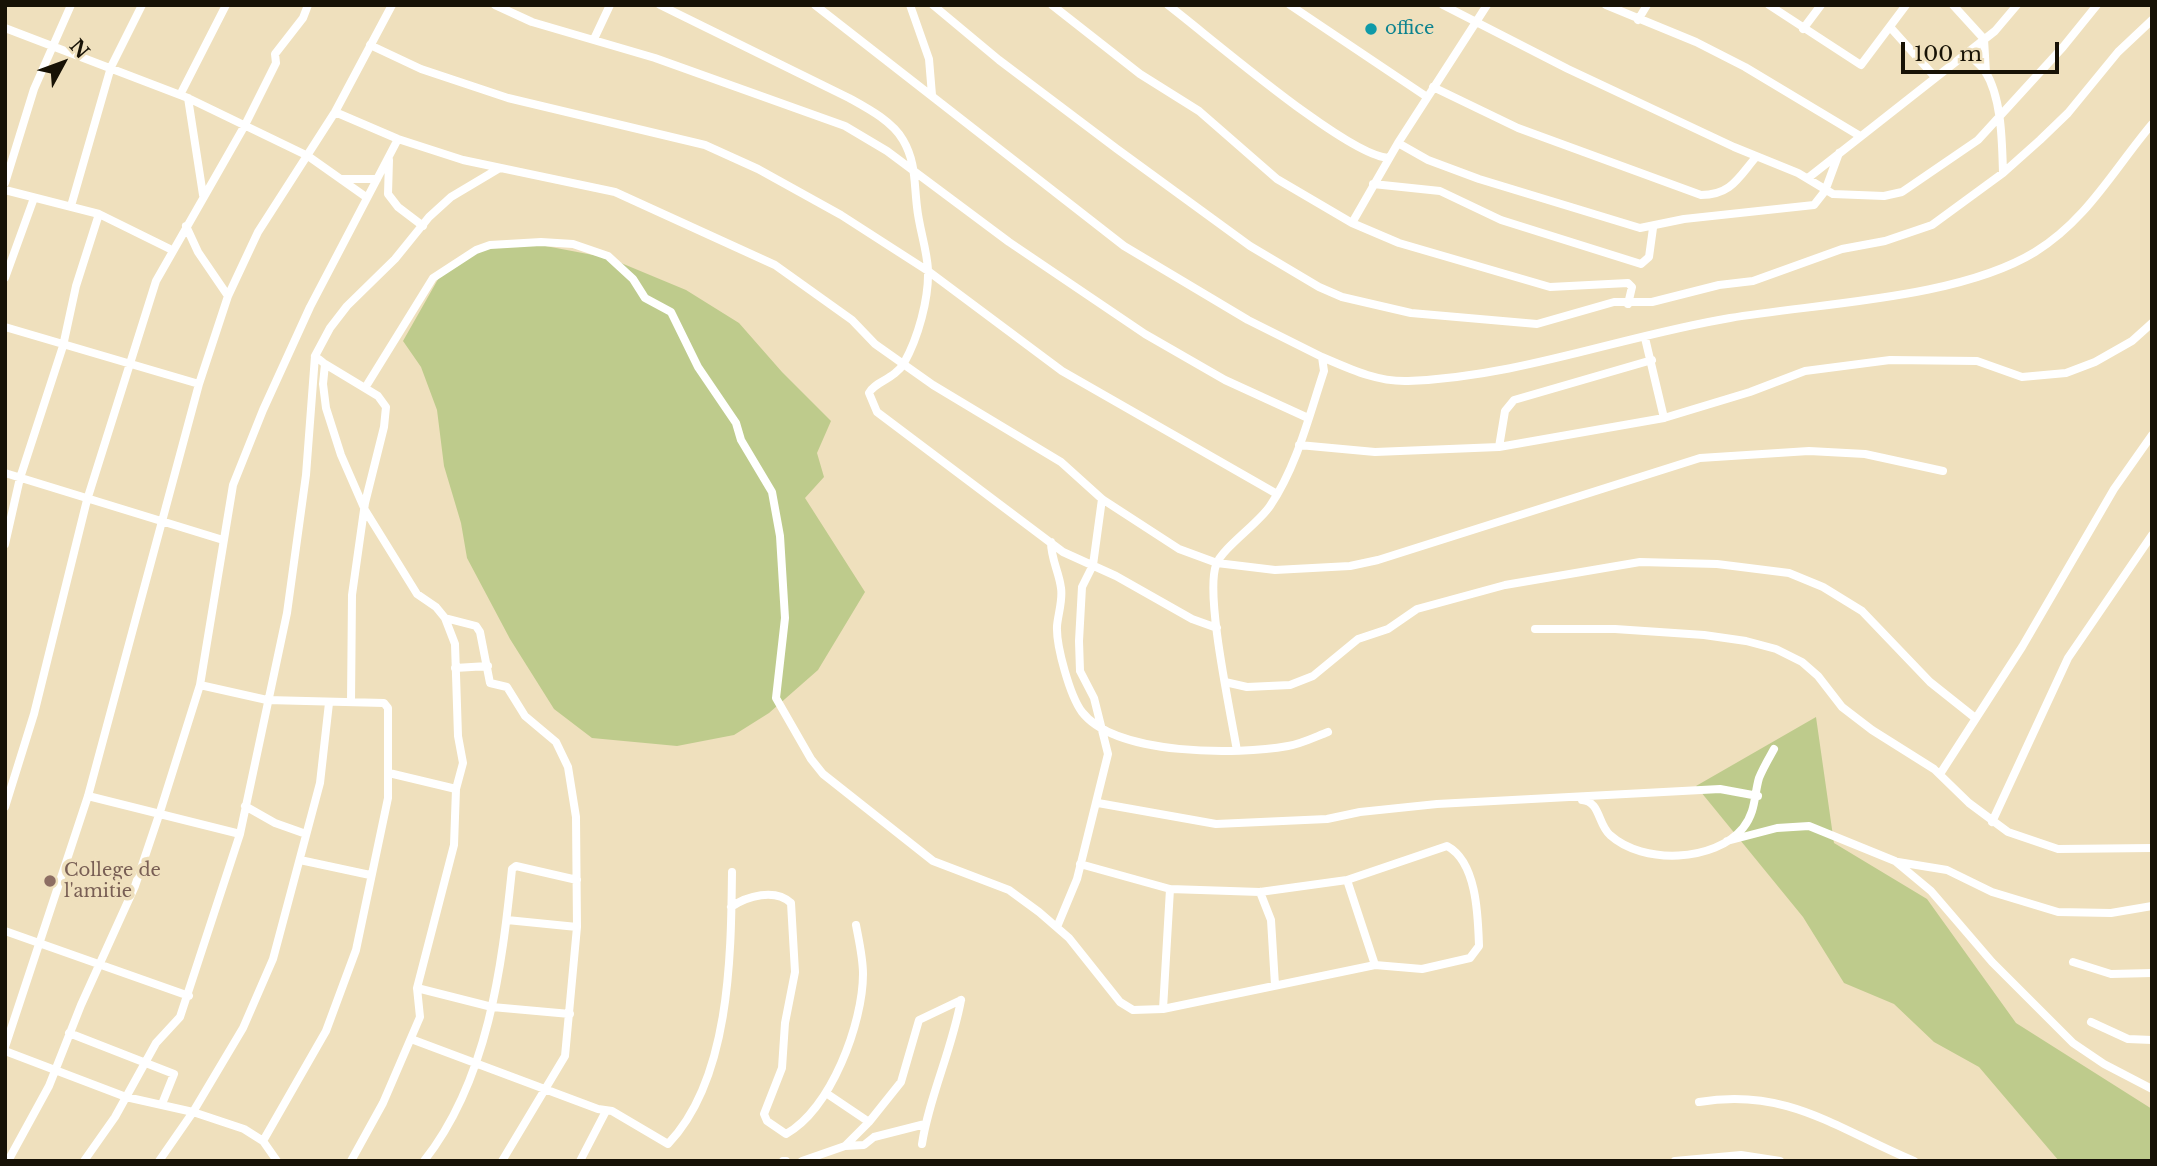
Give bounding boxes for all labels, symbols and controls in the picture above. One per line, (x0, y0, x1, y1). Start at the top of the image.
place label: office (1385, 18, 1434, 40)
marker: office (1363, 21, 1379, 37)
north arrow (28, 28, 98, 98)
scale bar (1905, 28, 2062, 72)
text: N (65, 35, 94, 63)
text: 100 m (1914, 41, 1982, 67)
place label: College de l'amitie (64, 860, 161, 903)
marker: College de l'amitie (42, 873, 58, 889)

